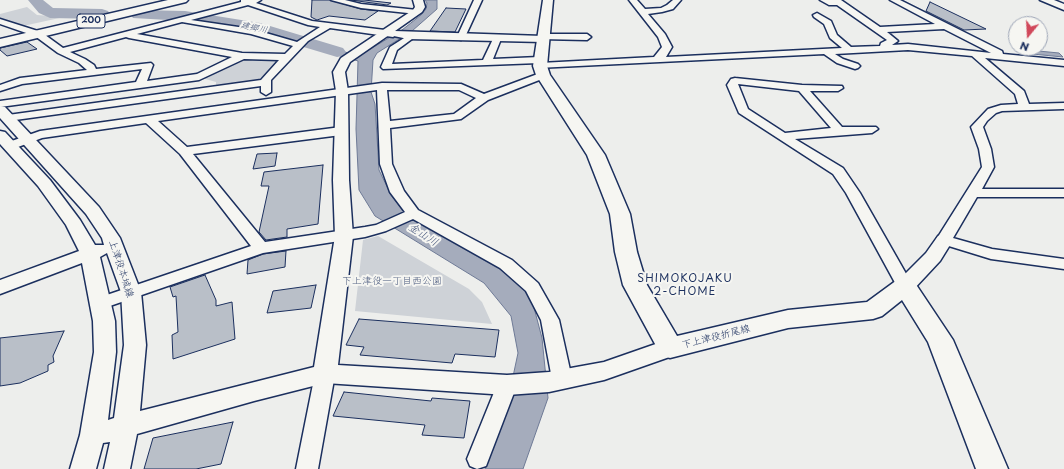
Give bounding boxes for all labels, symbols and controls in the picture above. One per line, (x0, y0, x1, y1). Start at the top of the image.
road number: 200 (77, 14, 105, 28)
north arrow (1008, 16, 1048, 56)
water label: 建郷川 (240, 20, 268, 36)
text: N (1018, 38, 1031, 56)
water label: 金山川 (406, 221, 440, 249)
street label: 上津役本城線 (106, 239, 136, 299)
district label: SHIMOKOJAKU 2-CHOME (637, 272, 733, 298)
park label: 下上津役一丁目西公園 (342, 275, 442, 287)
street label: 下上津役折尾線 (681, 323, 751, 351)

